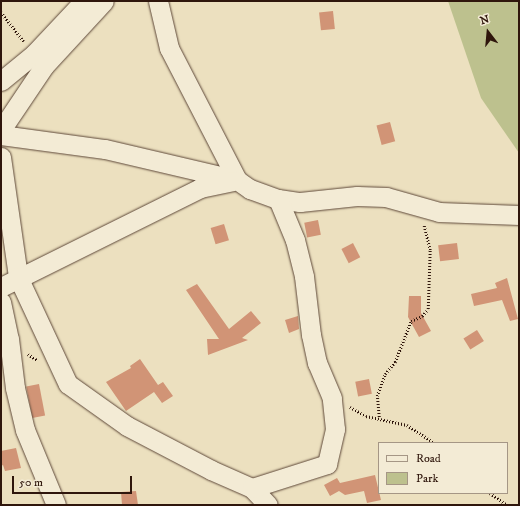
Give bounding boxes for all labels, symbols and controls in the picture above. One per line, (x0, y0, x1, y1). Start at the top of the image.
north arrow (468, 12, 508, 52)
text: N (478, 12, 491, 28)
legend (378, 442, 508, 494)
text: Road (416, 451, 441, 466)
scale bar (14, 468, 134, 494)
text: Park (416, 471, 438, 486)
text: 50 m (19, 475, 43, 490)

